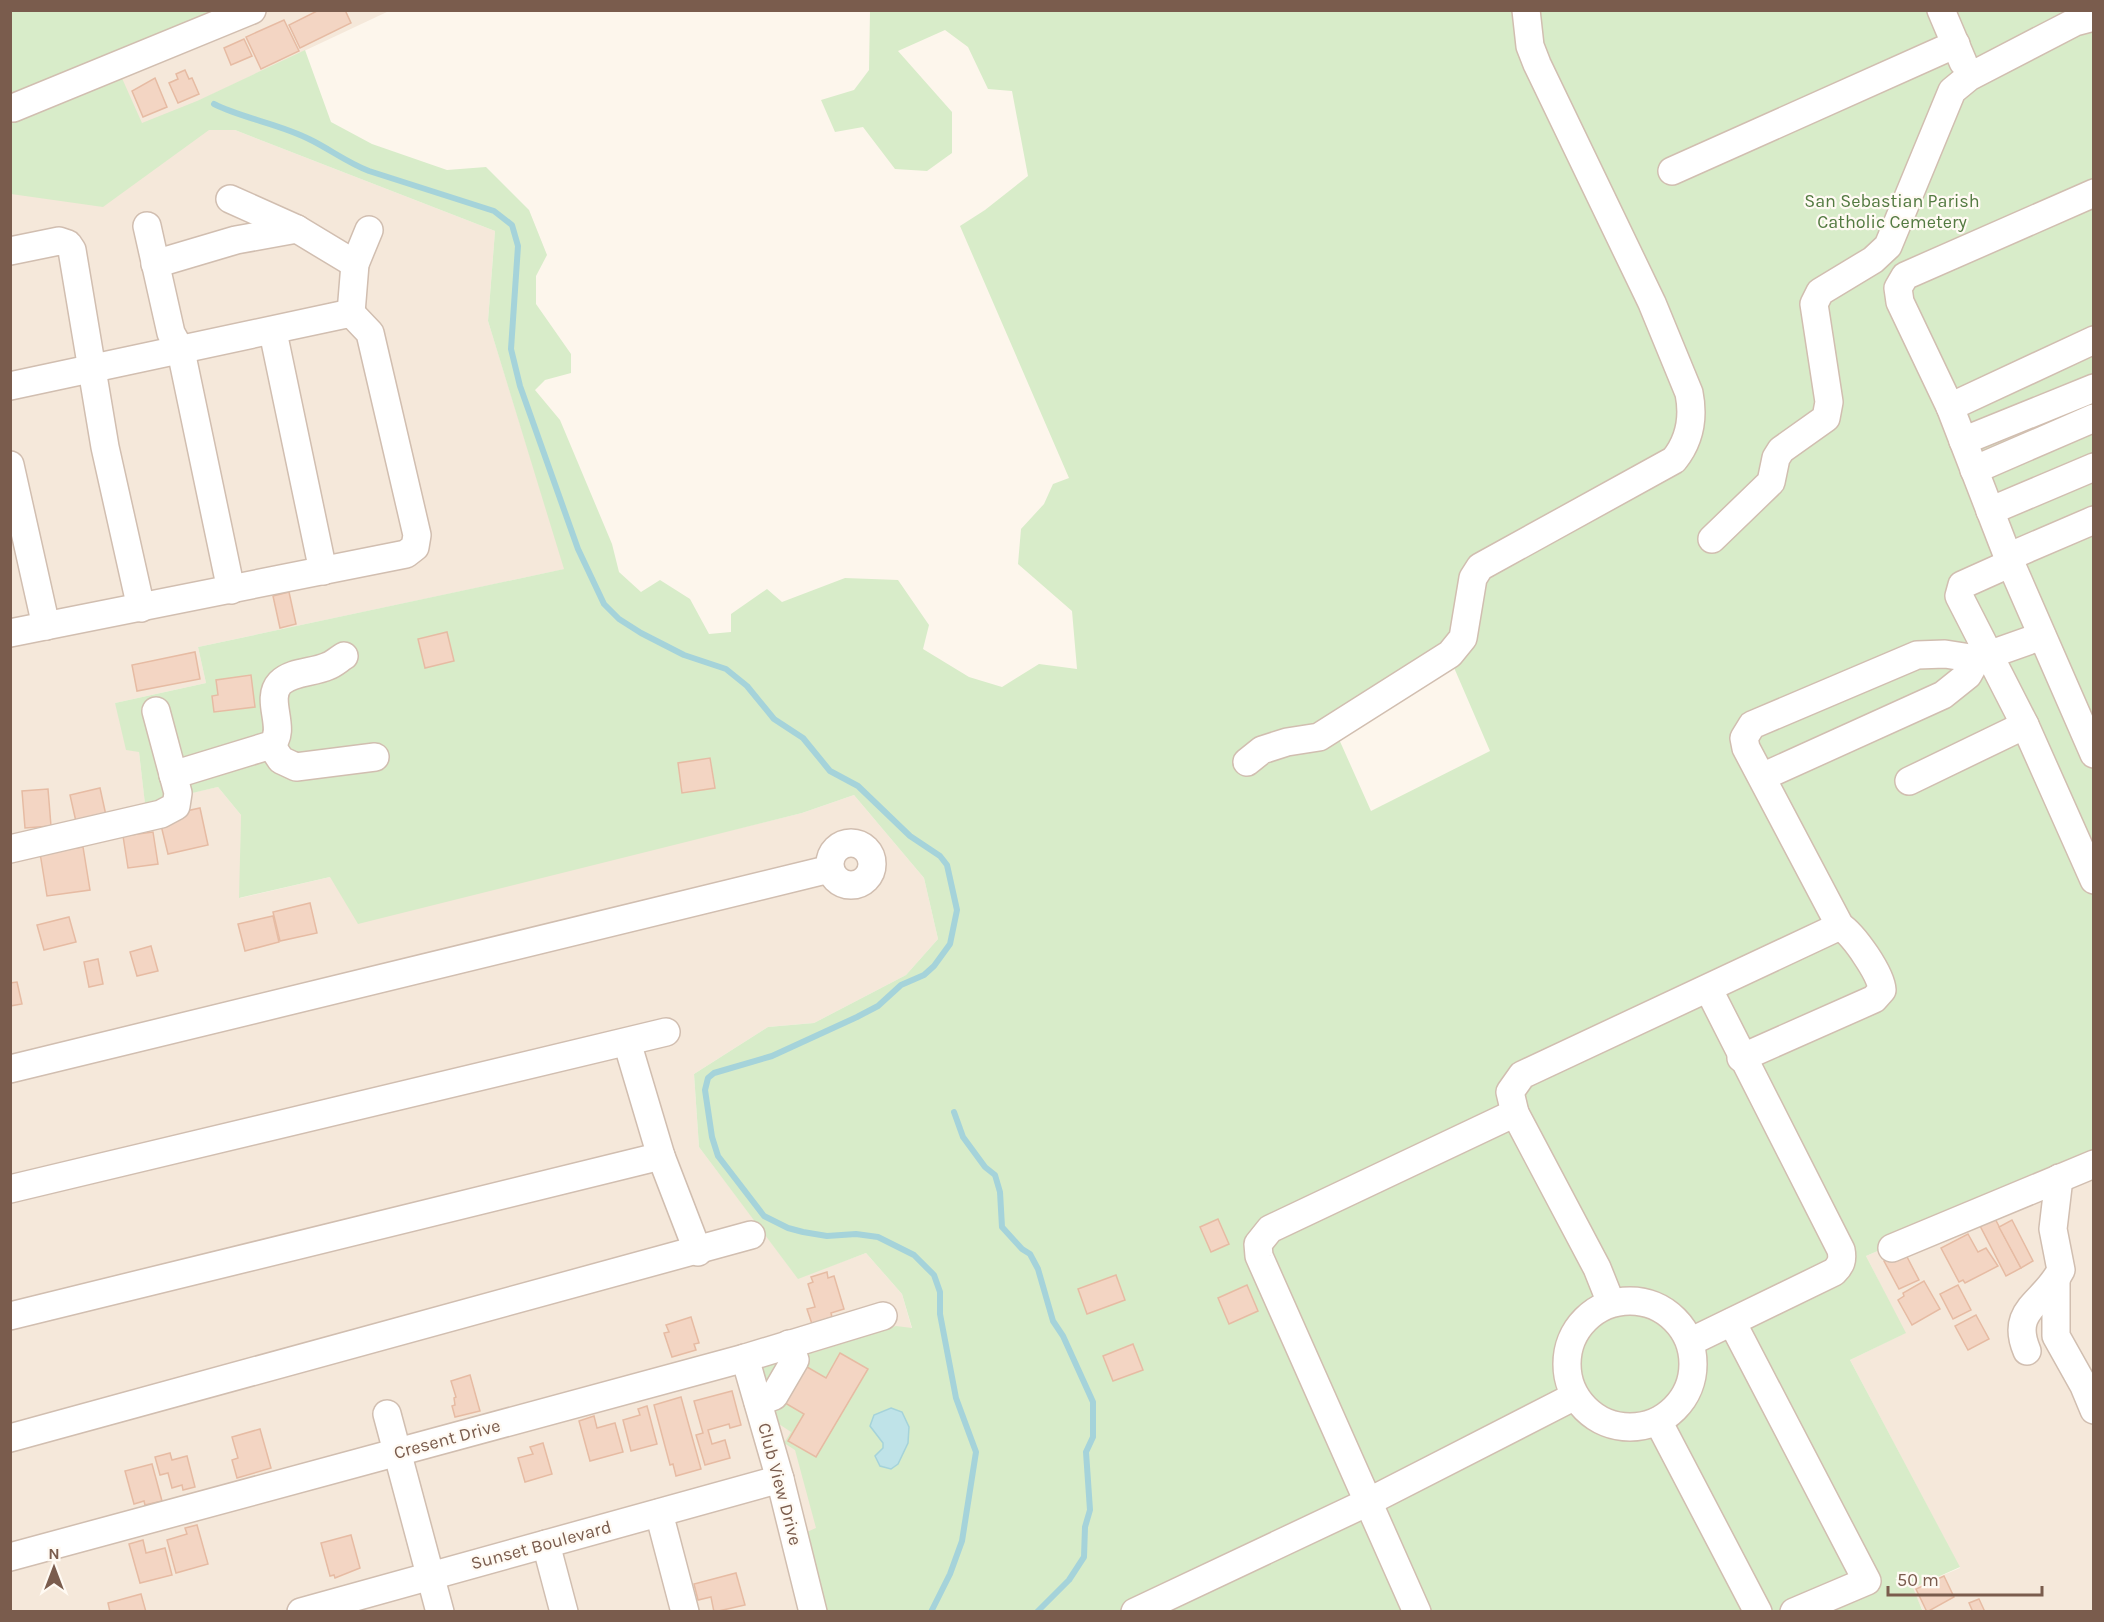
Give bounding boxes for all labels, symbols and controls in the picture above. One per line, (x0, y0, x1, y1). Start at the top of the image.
park label: San Sebastian Parish Catholic Cemetery (1804, 190, 1980, 233)
street label: Cresent Drive (391, 1414, 503, 1464)
street label: Club View Drive (753, 1420, 807, 1548)
street label: Sunset Boulevard (468, 1516, 614, 1574)
north arrow (24, 1538, 84, 1598)
text: N (48, 1544, 60, 1563)
scale bar (1888, 1559, 2042, 1597)
text: 50 m (1897, 1569, 1939, 1591)

